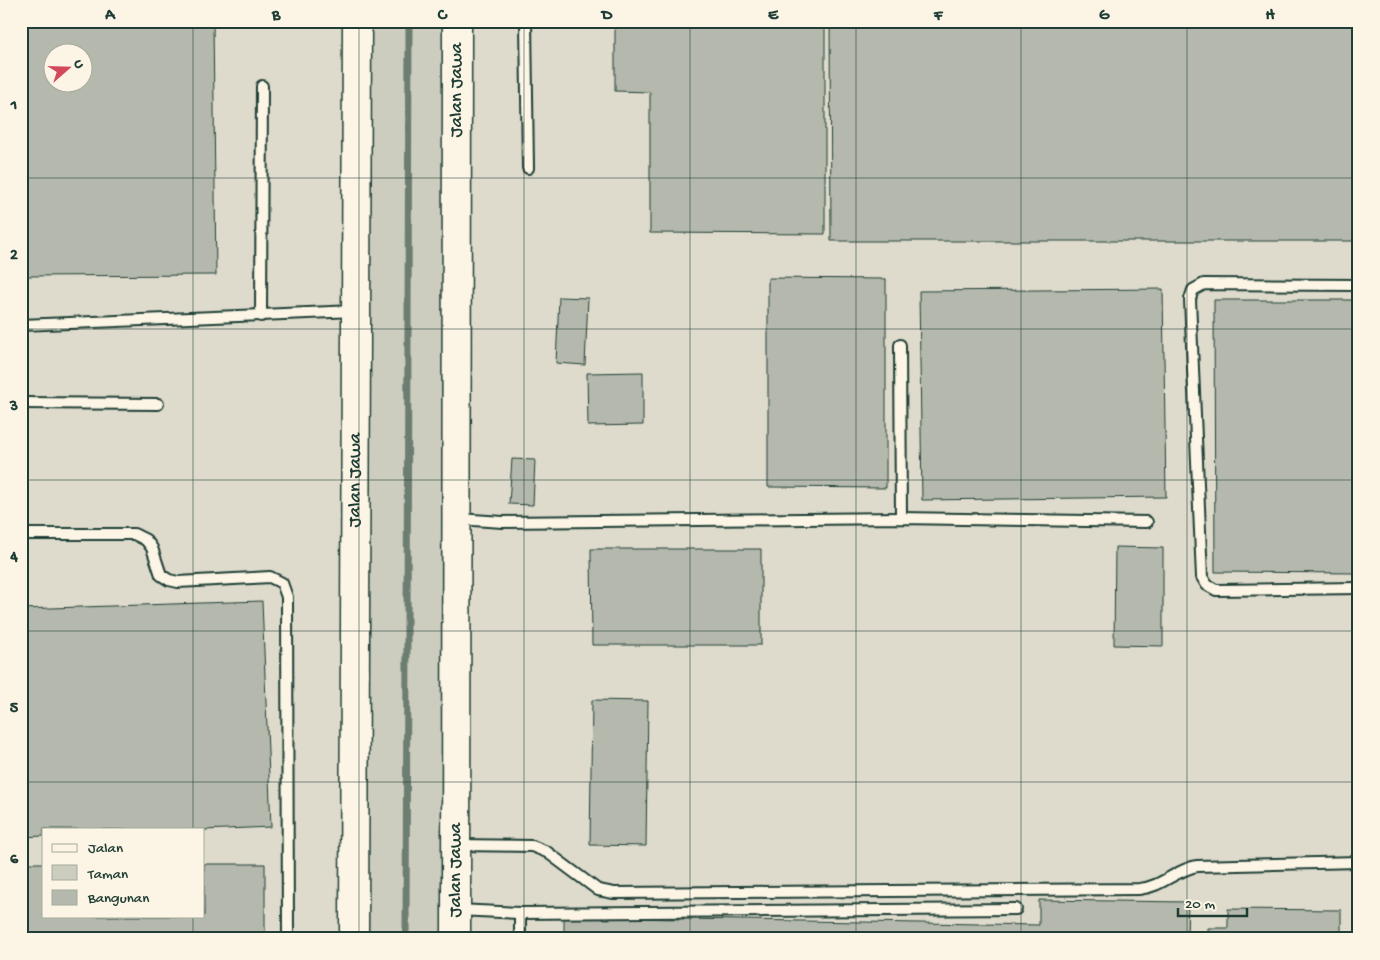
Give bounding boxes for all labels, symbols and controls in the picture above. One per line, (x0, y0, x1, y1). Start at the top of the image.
text: A (104, 7, 116, 26)
text: B (271, 7, 281, 26)
text: C (437, 7, 448, 26)
text: D (600, 7, 613, 26)
text: E (768, 7, 779, 26)
text: F (933, 7, 944, 26)
text: G (1099, 7, 1110, 26)
text: H (1265, 7, 1275, 26)
street label: Jalan Jawa (445, 41, 468, 137)
north arrow (42, 42, 92, 92)
text: U (68, 58, 87, 71)
text: 1 (10, 97, 17, 116)
text: 2 (10, 247, 18, 266)
text: 3 (9, 398, 18, 417)
street label: Jalan Jawa (344, 431, 367, 527)
text: 4 (9, 549, 18, 568)
text: 5 (10, 700, 19, 719)
street label: Jalan Jawa (445, 821, 468, 917)
legend (42, 828, 205, 918)
text: Jalan (88, 840, 123, 858)
text: 6 (10, 851, 19, 870)
text: Taman (87, 866, 128, 884)
scale bar (1178, 885, 1246, 917)
text: Bangunan (87, 890, 149, 908)
text: 20 m (1185, 896, 1215, 914)

